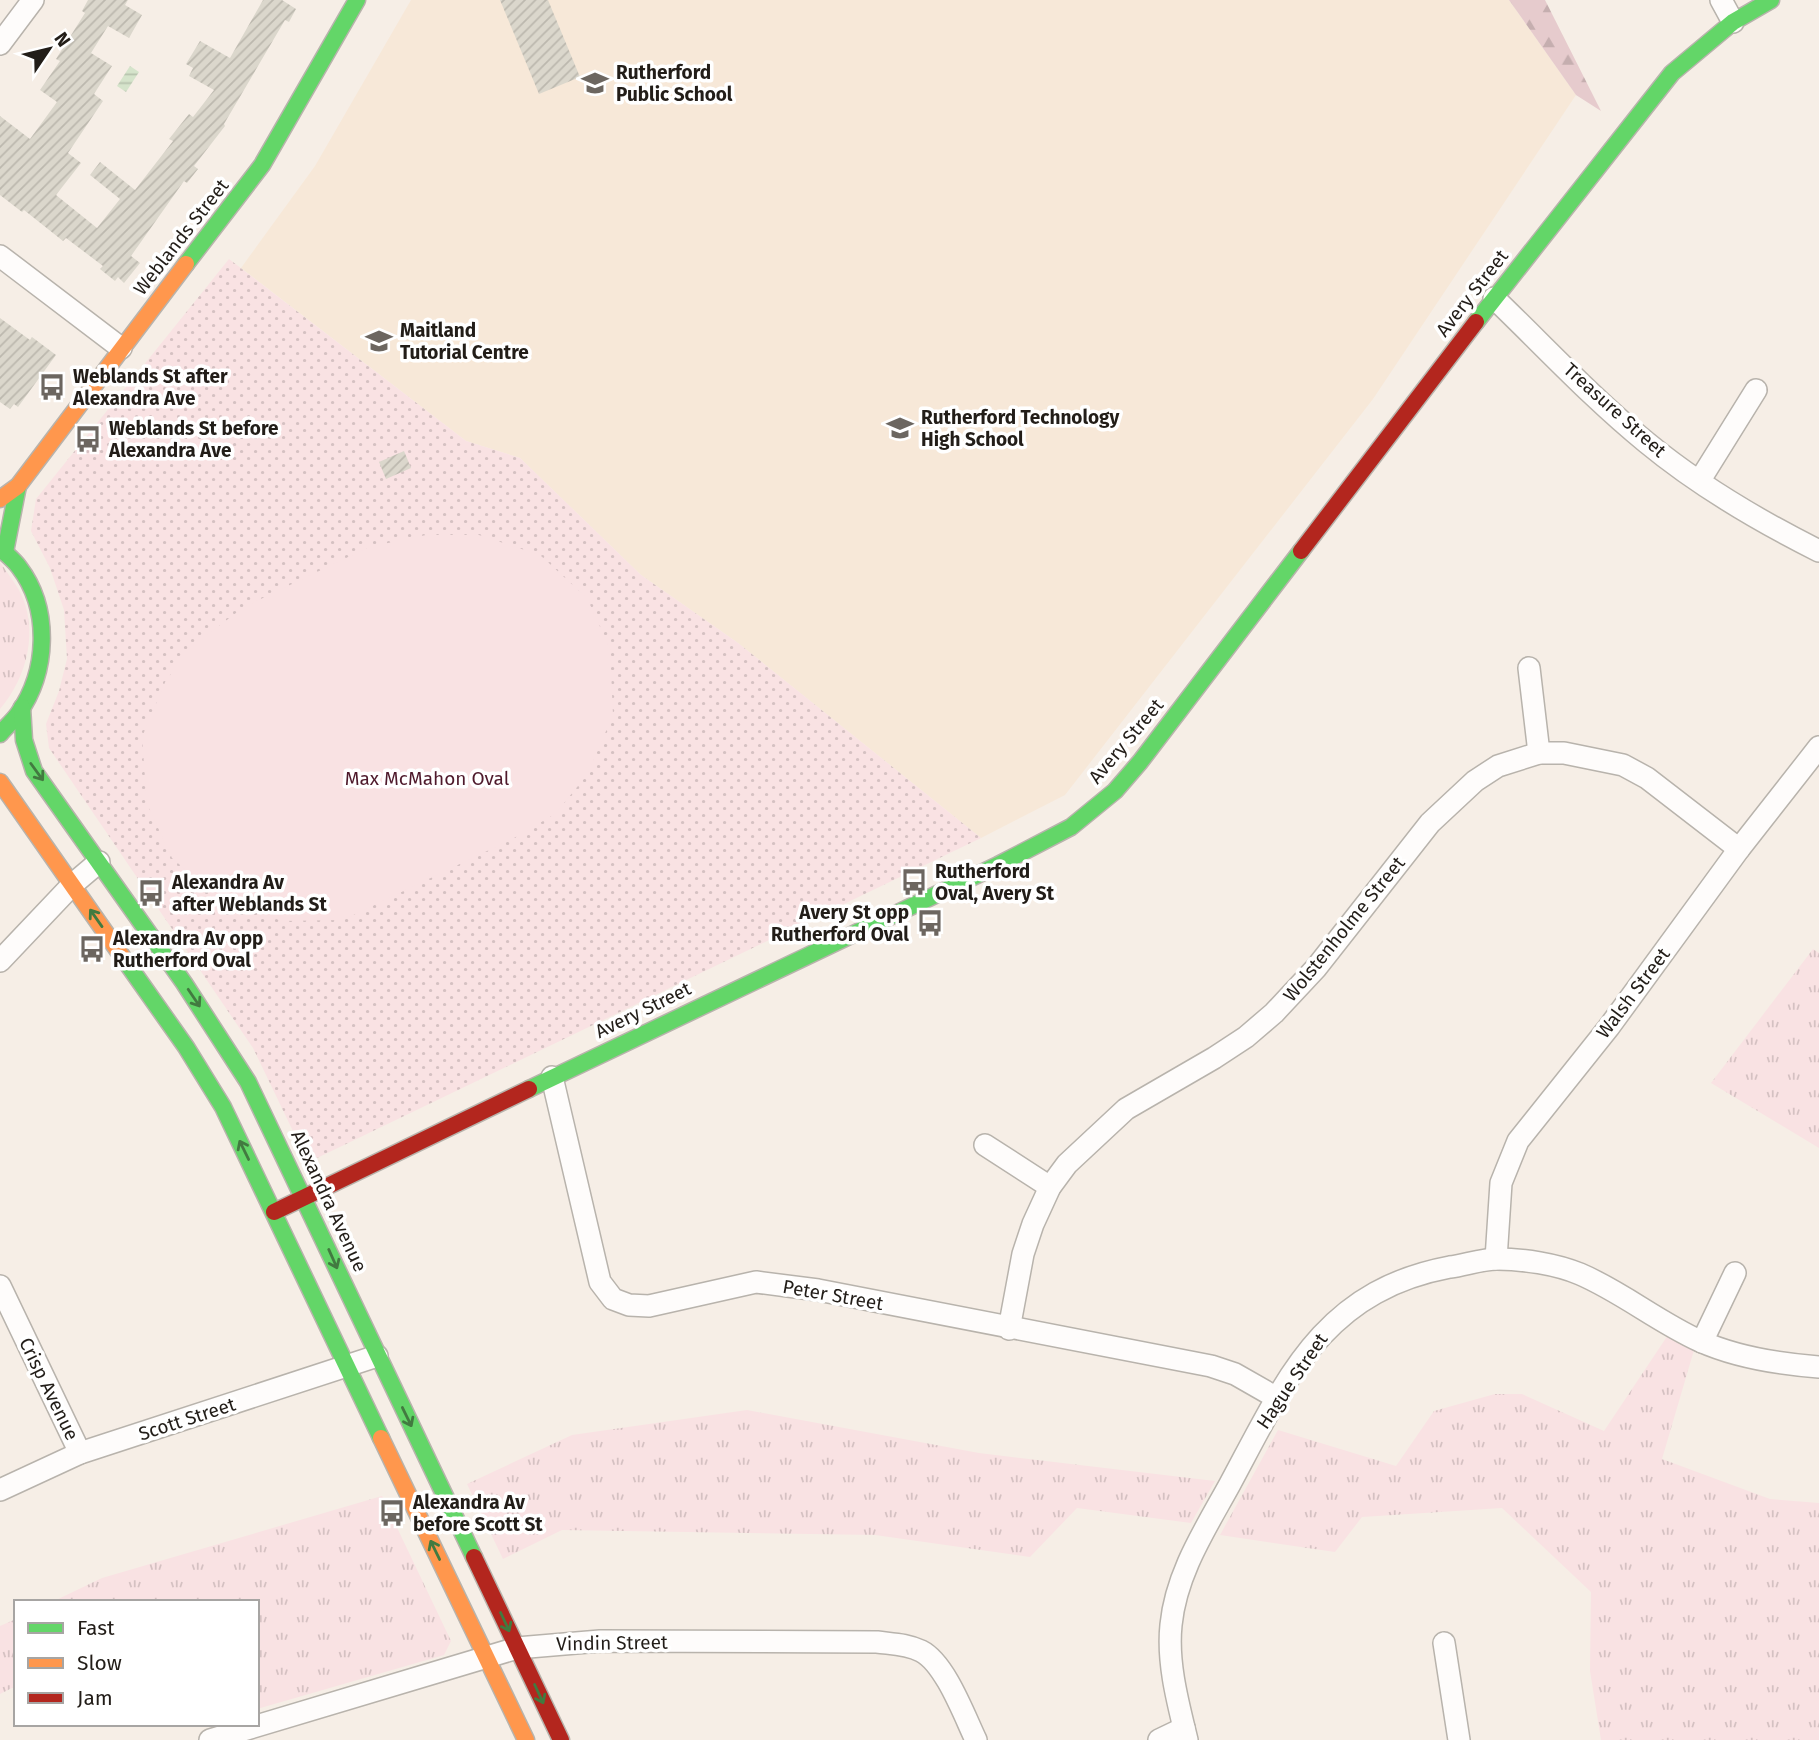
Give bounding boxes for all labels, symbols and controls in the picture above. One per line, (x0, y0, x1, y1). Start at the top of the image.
north arrow (14, 14, 84, 84)
text: N (49, 28, 76, 51)
place label: Rutherford Public School (616, 61, 733, 106)
school or university icon: Rutherford Public School (580, 68, 610, 98)
street label: Weblands Street (129, 174, 234, 300)
street label: Avery Street (1431, 245, 1513, 341)
place label: Maitland Tutorial Centre (400, 319, 529, 364)
school or university icon: Maitland Tutorial Centre (364, 326, 394, 356)
street label: Treasure Street (1559, 358, 1671, 462)
place label: Weblands St after Alexandra Ave (72, 365, 228, 410)
bus stop icon: Weblands St after Alexandra Ave (37, 372, 67, 402)
place label: Rutherford Technology High School (921, 406, 1120, 451)
school or university icon: Rutherford Technology High School (885, 413, 915, 443)
place label: Weblands St before Alexandra Ave (108, 417, 278, 462)
bus stop icon: Weblands St before Alexandra Ave (73, 424, 103, 454)
street label: Avery Street (1084, 694, 1168, 788)
one-way arrow (29, 762, 44, 781)
park label: Max McMahon Oval (345, 767, 510, 790)
street label: Wolstenholme Street (1278, 852, 1410, 1006)
place label: Rutherford Oval, Avery St (935, 860, 1055, 905)
bus stop icon: Rutherford Oval, Avery St (899, 867, 929, 897)
place label: Alexandra Av after Weblands St (171, 871, 327, 916)
bus stop icon: Alexandra Av after Weblands St (136, 878, 166, 908)
place label: Avery St opp Rutherford Oval (771, 901, 909, 946)
bus stop icon: Avery St opp Rutherford Oval (915, 908, 945, 938)
one-way arrow (89, 909, 103, 928)
place label: Alexandra Av opp Rutherford Oval (112, 927, 263, 972)
bus stop icon: Alexandra Av opp Rutherford Oval (77, 934, 107, 964)
street label: Walsh Street (1591, 943, 1675, 1043)
street label: Avery Street (591, 977, 695, 1043)
one-way arrow (187, 988, 201, 1007)
street label: Alexandra Avenue (286, 1127, 372, 1275)
one-way arrow (237, 1140, 250, 1161)
one-way arrow (327, 1248, 340, 1269)
street label: Peter Street (781, 1275, 885, 1315)
street label: Hague Street (1251, 1329, 1333, 1433)
street label: Crisp Avenue (14, 1334, 84, 1444)
street label: Scott Street (136, 1393, 238, 1445)
one-way arrow (400, 1406, 414, 1427)
place label: Alexandra Av before Scott St (412, 1491, 543, 1536)
bus stop icon: Alexandra Av before Scott St (377, 1498, 407, 1528)
one-way arrow (428, 1540, 441, 1561)
legend (14, 1600, 259, 1726)
one-way arrow (500, 1612, 513, 1633)
text: Fast (77, 1615, 115, 1641)
street label: Vindin Street (556, 1631, 668, 1655)
text: Slow (77, 1650, 122, 1676)
one-way arrow (533, 1683, 546, 1704)
text: Jam (77, 1685, 113, 1711)

